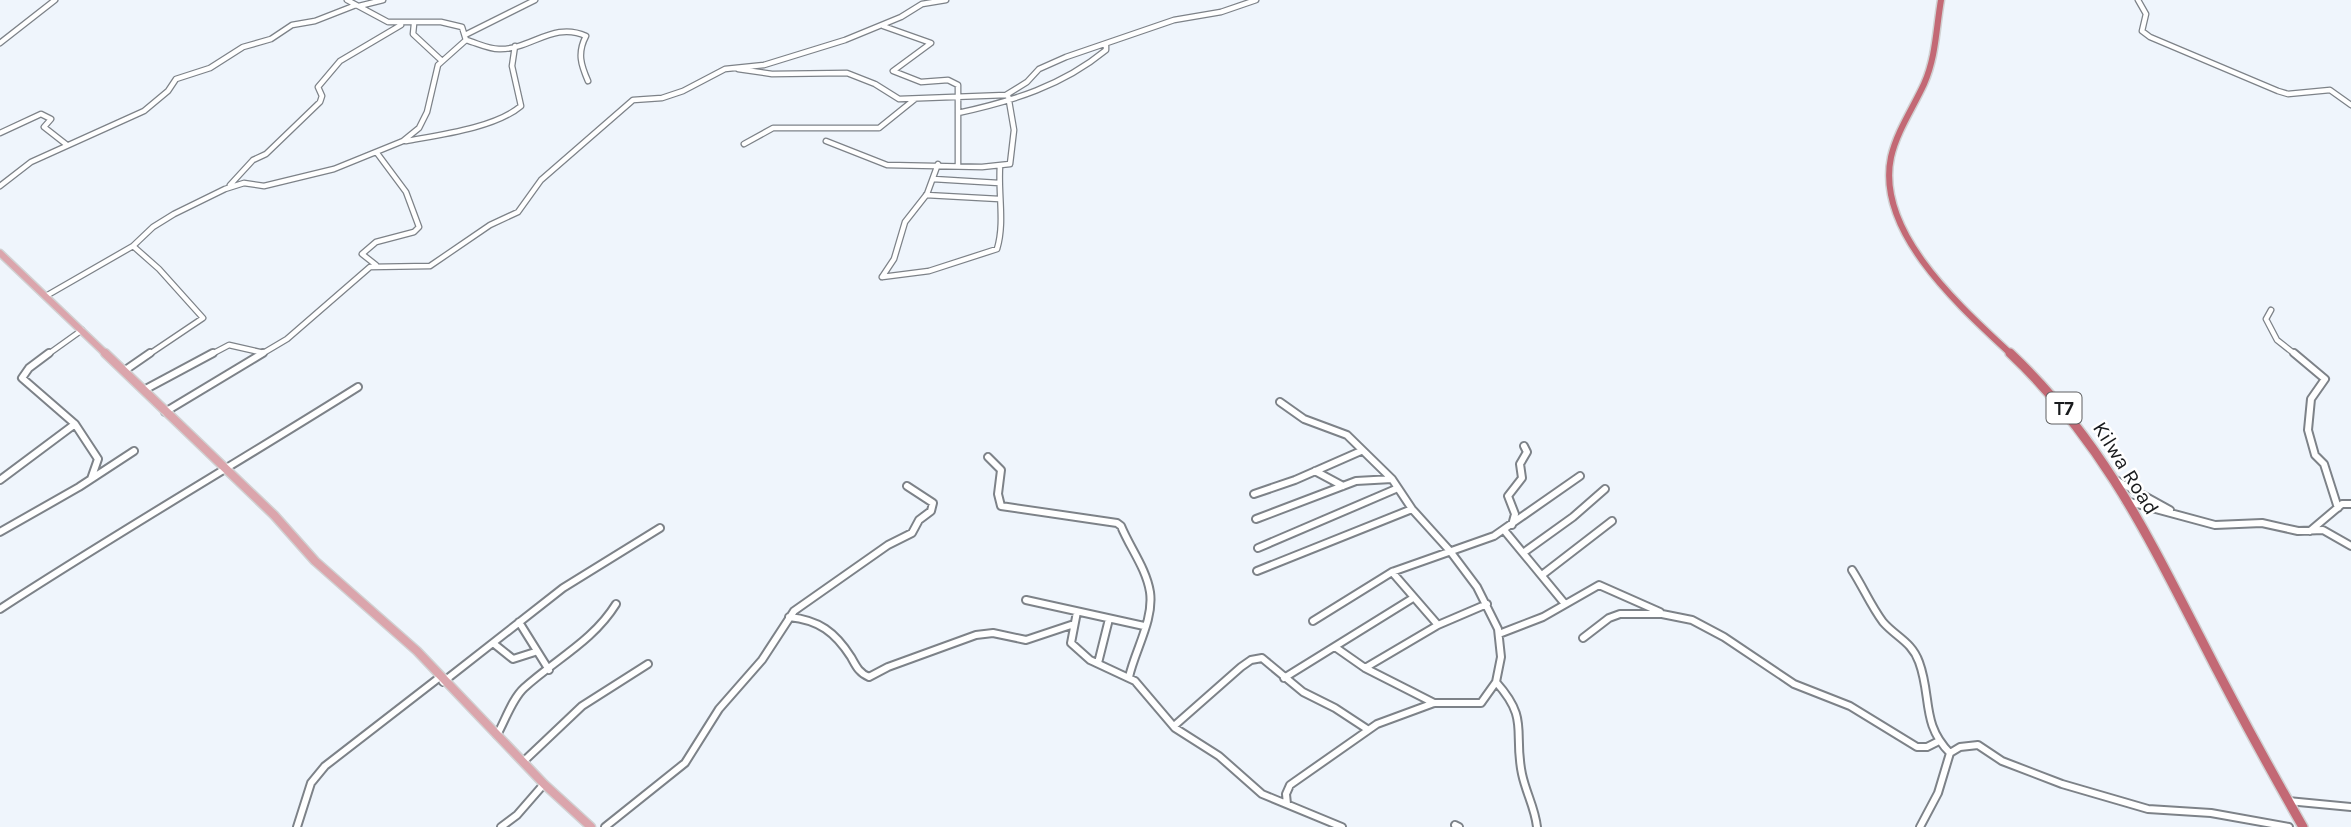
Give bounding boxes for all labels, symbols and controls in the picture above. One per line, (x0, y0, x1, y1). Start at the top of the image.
road number: T7 (2046, 392, 2082, 424)
street label: Kilwa Road (2088, 417, 2164, 519)

